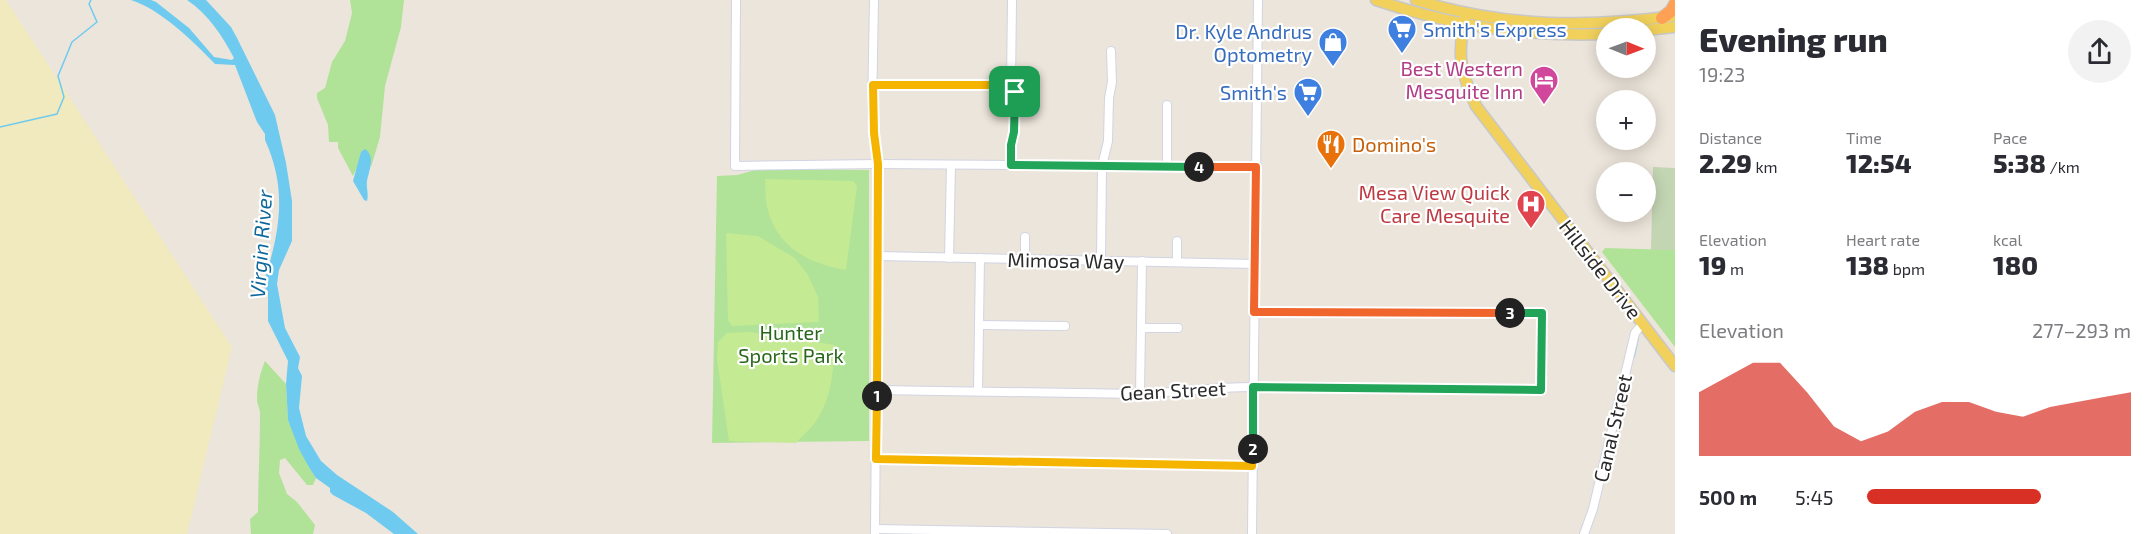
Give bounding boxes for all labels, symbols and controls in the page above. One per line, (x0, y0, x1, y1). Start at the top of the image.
supermarket icon: Smith's Express (1386, 13, 1418, 55)
place label: Smith's Express (1423, 17, 1567, 41)
north arrow (1596, 18, 1656, 78)
map controls (1596, 18, 1656, 222)
place label: Dr. Kyle Andrus Optometry (1175, 19, 1312, 66)
text: Evening run (1699, 19, 1888, 59)
button: share (2068, 20, 2131, 83)
shop icon: Dr. Kyle Andrus Optometry (1317, 26, 1349, 68)
place label: Best Western Mesquite Inn (1400, 56, 1523, 103)
text: 19:23 (1699, 62, 1745, 86)
hotel icon: Best Western Mesquite Inn (1528, 64, 1560, 106)
pin (989, 66, 1040, 117)
icon: arrive (998, 75, 1031, 108)
supermarket icon: Smith's (1292, 76, 1324, 118)
place label: Smith's (1220, 80, 1287, 104)
button: + (1596, 90, 1656, 150)
restaurant icon: Domino's (1315, 128, 1347, 170)
text: Distance (1699, 128, 1762, 147)
text: Time (1846, 128, 1882, 147)
text: Pace (1993, 128, 2027, 147)
place label: Domino's (1352, 132, 1436, 156)
text: 2.29 (1699, 147, 1752, 178)
text: 12:54 (1846, 147, 1912, 178)
text: 5:38 (1993, 147, 2046, 178)
pin: 4 (1184, 152, 1214, 182)
text: 4 (1194, 157, 1204, 176)
text: km (1752, 157, 1778, 176)
text: /km (2046, 157, 2080, 176)
button: − (1596, 162, 1656, 222)
place label: Mesa View Quick Care Mesquite (1358, 180, 1510, 227)
water label: Virgin River (244, 188, 276, 299)
hospital icon: Mesa View Quick Care Mesquite (1515, 188, 1547, 230)
street label: Hillside Drive (1555, 215, 1647, 323)
text: Elevation (1699, 230, 1767, 249)
text: Heart rate (1846, 230, 1920, 249)
text: kcal (1993, 230, 2022, 249)
street label: Mimosa Way (1007, 247, 1125, 273)
text: 19 (1699, 249, 1726, 280)
text: 138 (1846, 249, 1889, 280)
text: 180 (1993, 249, 2038, 280)
text: m (1726, 259, 1744, 278)
text: bpm (1889, 259, 1925, 278)
pin: 3 (1495, 298, 1525, 328)
text: 3 (1505, 303, 1515, 322)
text: Elevation (1699, 318, 1784, 342)
text: 277–293 m (2032, 318, 2131, 342)
park label: Hunter Sports Park (738, 320, 844, 367)
street label: Canal Street (1588, 371, 1636, 485)
street label: Gean Street (1119, 375, 1227, 405)
pin: 1 (862, 381, 892, 411)
text: 1 (874, 386, 880, 405)
pin: 2 (1238, 434, 1268, 464)
text: 2 (1248, 439, 1258, 458)
text: 500 m (1699, 485, 1757, 509)
text: 5:45 (1795, 485, 1833, 509)

